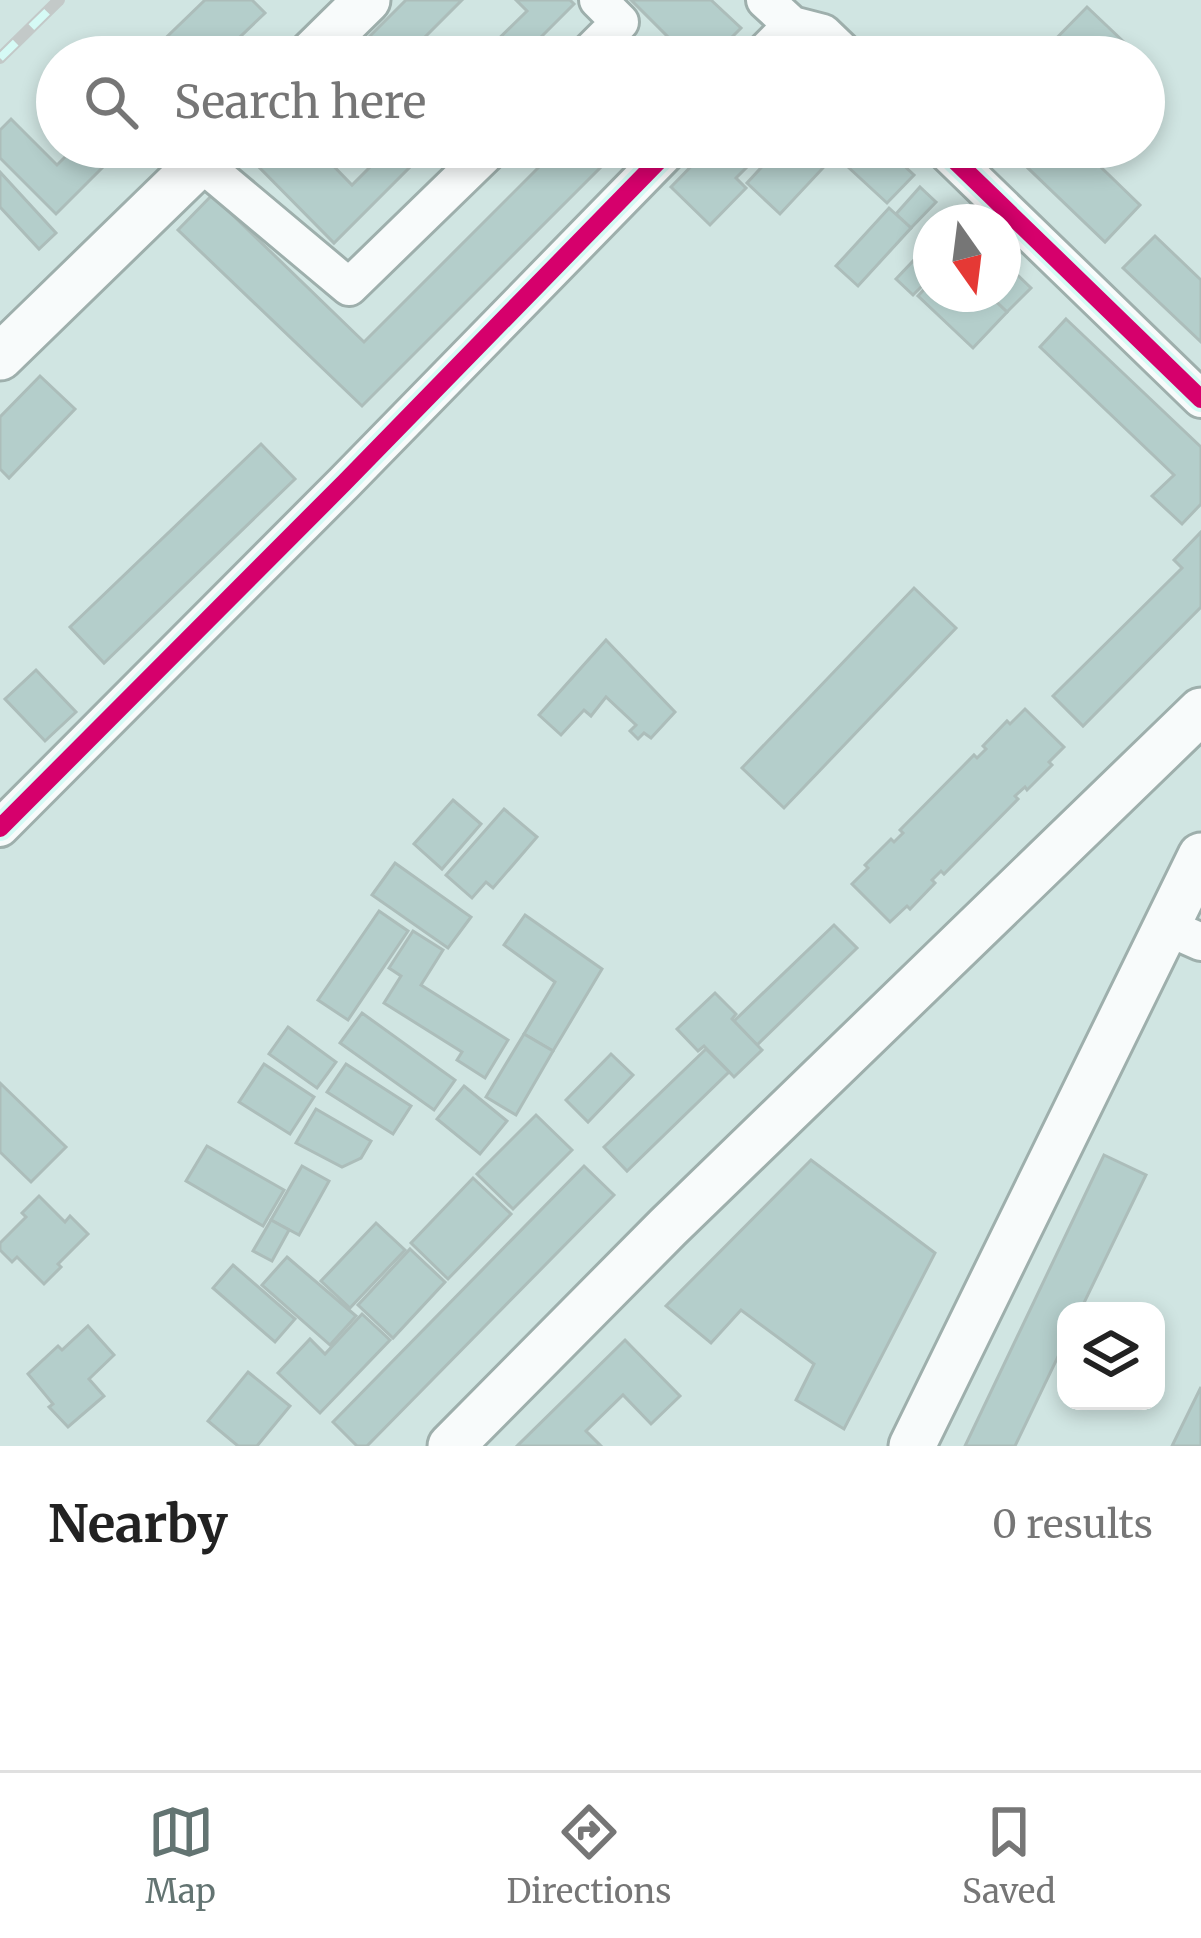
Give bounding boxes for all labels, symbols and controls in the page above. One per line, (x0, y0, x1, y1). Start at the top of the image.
search box (36, 36, 1165, 168)
icon: search (78, 69, 144, 135)
text: Search here (174, 74, 426, 130)
north arrow (913, 204, 1021, 312)
map controls (1057, 1302, 1165, 1410)
button: layers (1057, 1302, 1165, 1410)
text: Nearby (48, 1492, 228, 1556)
text: 0 results (992, 1500, 1153, 1549)
tab: Map (145, 1799, 216, 1912)
tab: Directions (506, 1799, 671, 1912)
tab: Saved (962, 1799, 1056, 1912)

